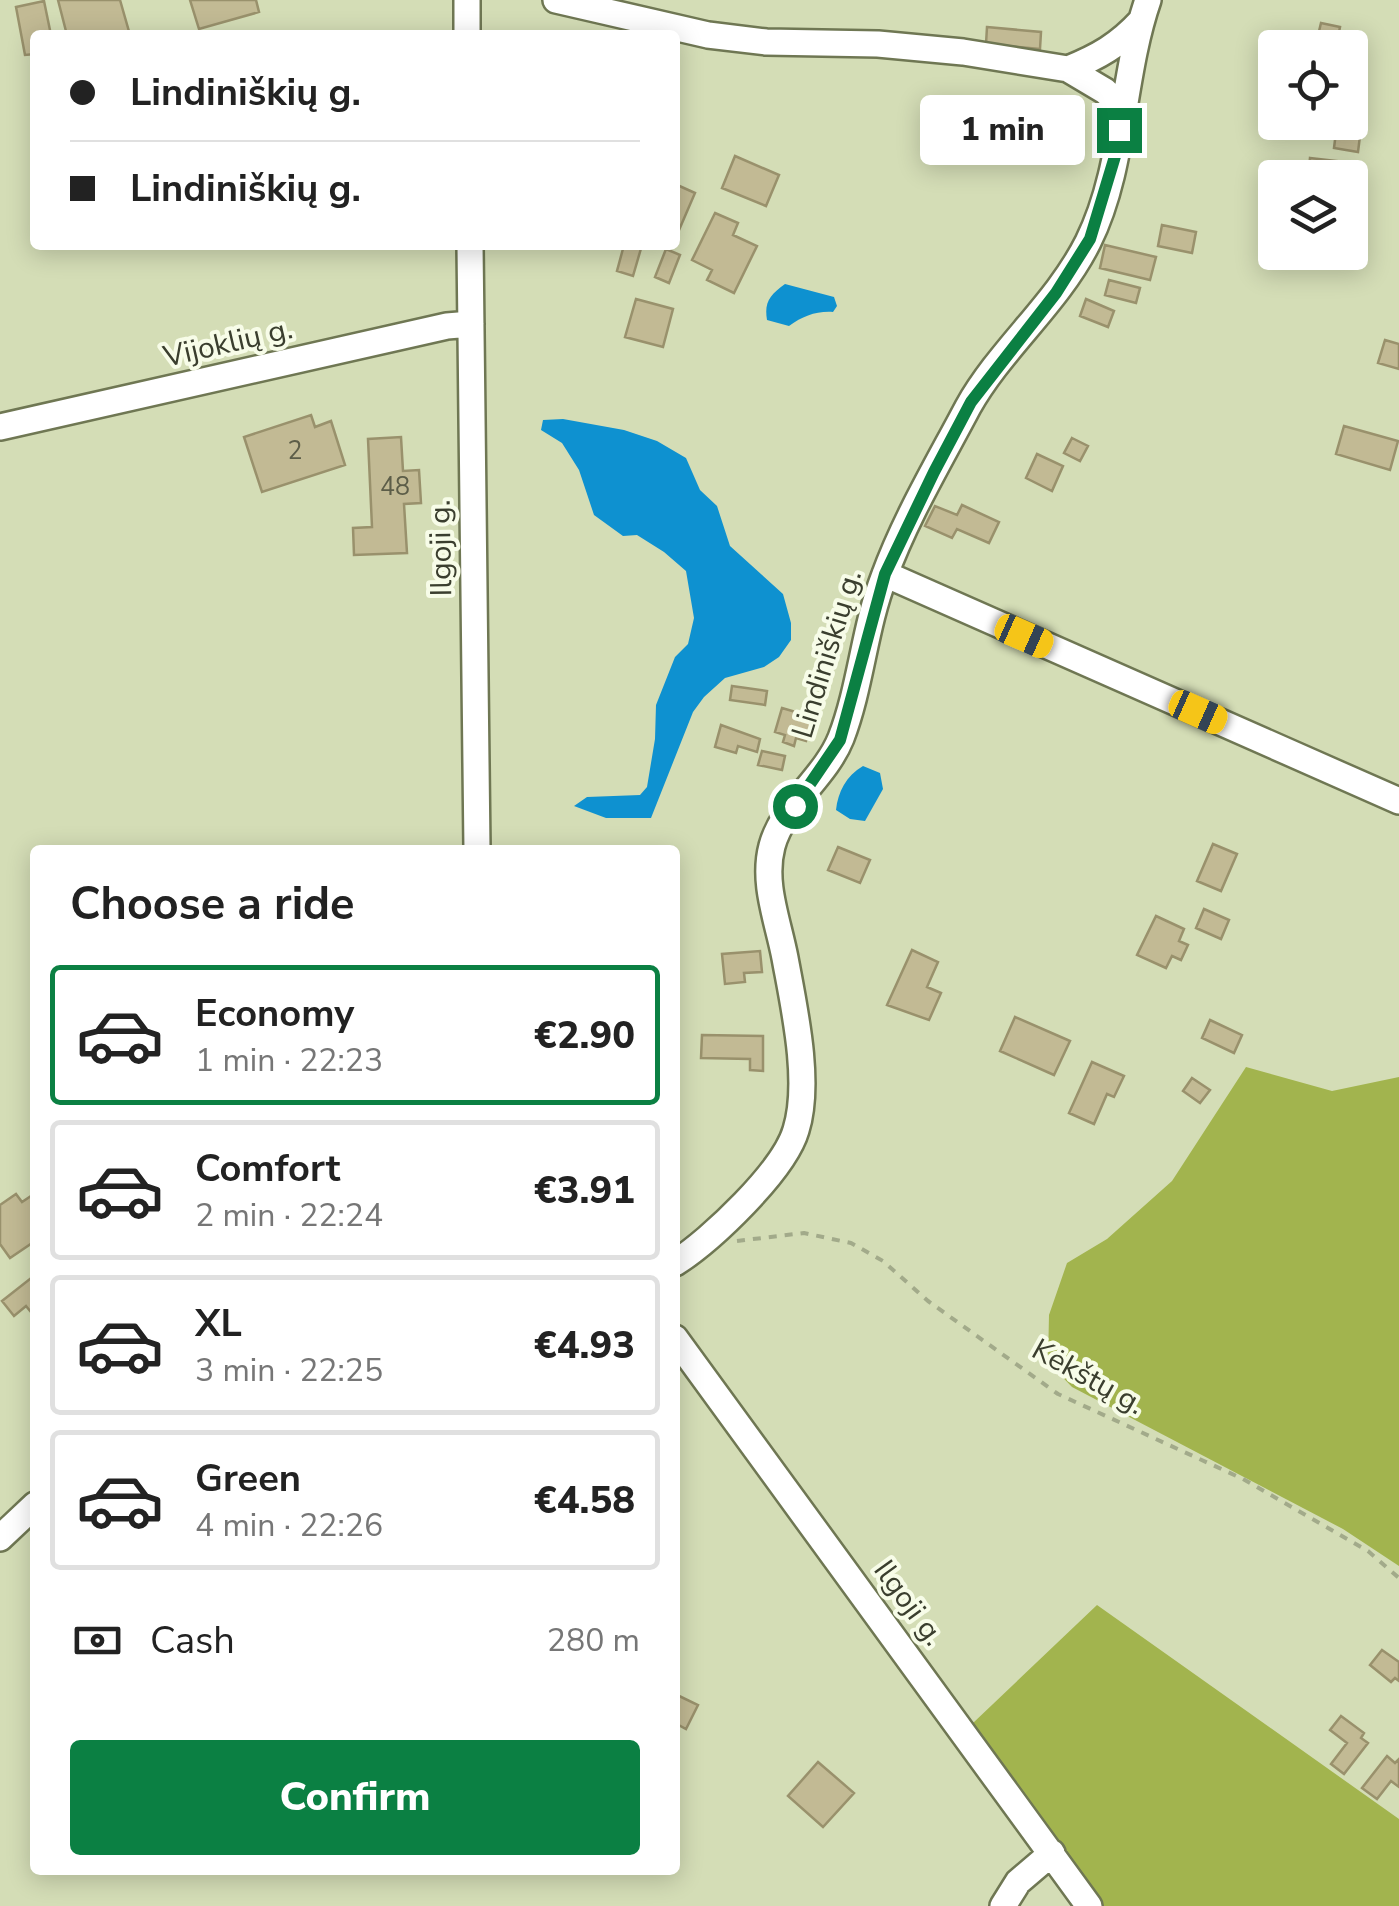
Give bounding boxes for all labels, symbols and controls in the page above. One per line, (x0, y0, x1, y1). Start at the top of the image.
map controls (1258, 30, 1368, 270)
button: locate (1258, 30, 1368, 140)
text: Lindiniškių g. (130, 67, 361, 118)
callout: 1 min (919, 95, 1084, 165)
text: 1 min (960, 108, 1045, 151)
route end (1097, 108, 1142, 153)
button: layers (1258, 160, 1368, 270)
text: Lindiniškių g. (130, 163, 361, 214)
street label: Vijoklių g. (158, 308, 297, 378)
house number: 2 (287, 434, 303, 468)
house number: 48 (380, 470, 410, 504)
street label: Ilgoji g. (420, 499, 462, 597)
street label: Lindiniškių g. (782, 565, 872, 743)
car (990, 610, 1058, 662)
car (1164, 686, 1232, 738)
route start (773, 784, 818, 829)
text: Choose a ride (70, 874, 355, 935)
text: Economy (195, 988, 354, 1039)
icon: car (75, 990, 165, 1080)
text: €2.90 (534, 1010, 635, 1061)
text: 1 min · 22:23 (195, 1039, 383, 1082)
text: Comfort (195, 1143, 340, 1194)
icon: car (75, 1145, 165, 1235)
text: €3.91 (534, 1165, 635, 1216)
text: 2 min · 22:24 (195, 1194, 383, 1237)
text: XL (195, 1298, 242, 1349)
icon: car (75, 1300, 165, 1390)
text: €4.93 (534, 1320, 635, 1371)
street label: Kėkštų g. (1024, 1329, 1152, 1425)
text: 3 min · 22:25 (195, 1349, 383, 1392)
text: Green (195, 1453, 301, 1504)
icon: car (75, 1455, 165, 1545)
text: €4.58 (534, 1475, 635, 1526)
text: 4 min · 22:26 (195, 1504, 383, 1547)
street label: Ilgoji g. (864, 1552, 954, 1654)
icon: cash (70, 1613, 125, 1668)
text: Cash (150, 1615, 235, 1666)
text: 280 m (547, 1619, 640, 1662)
button: Confirm (70, 1740, 640, 1855)

